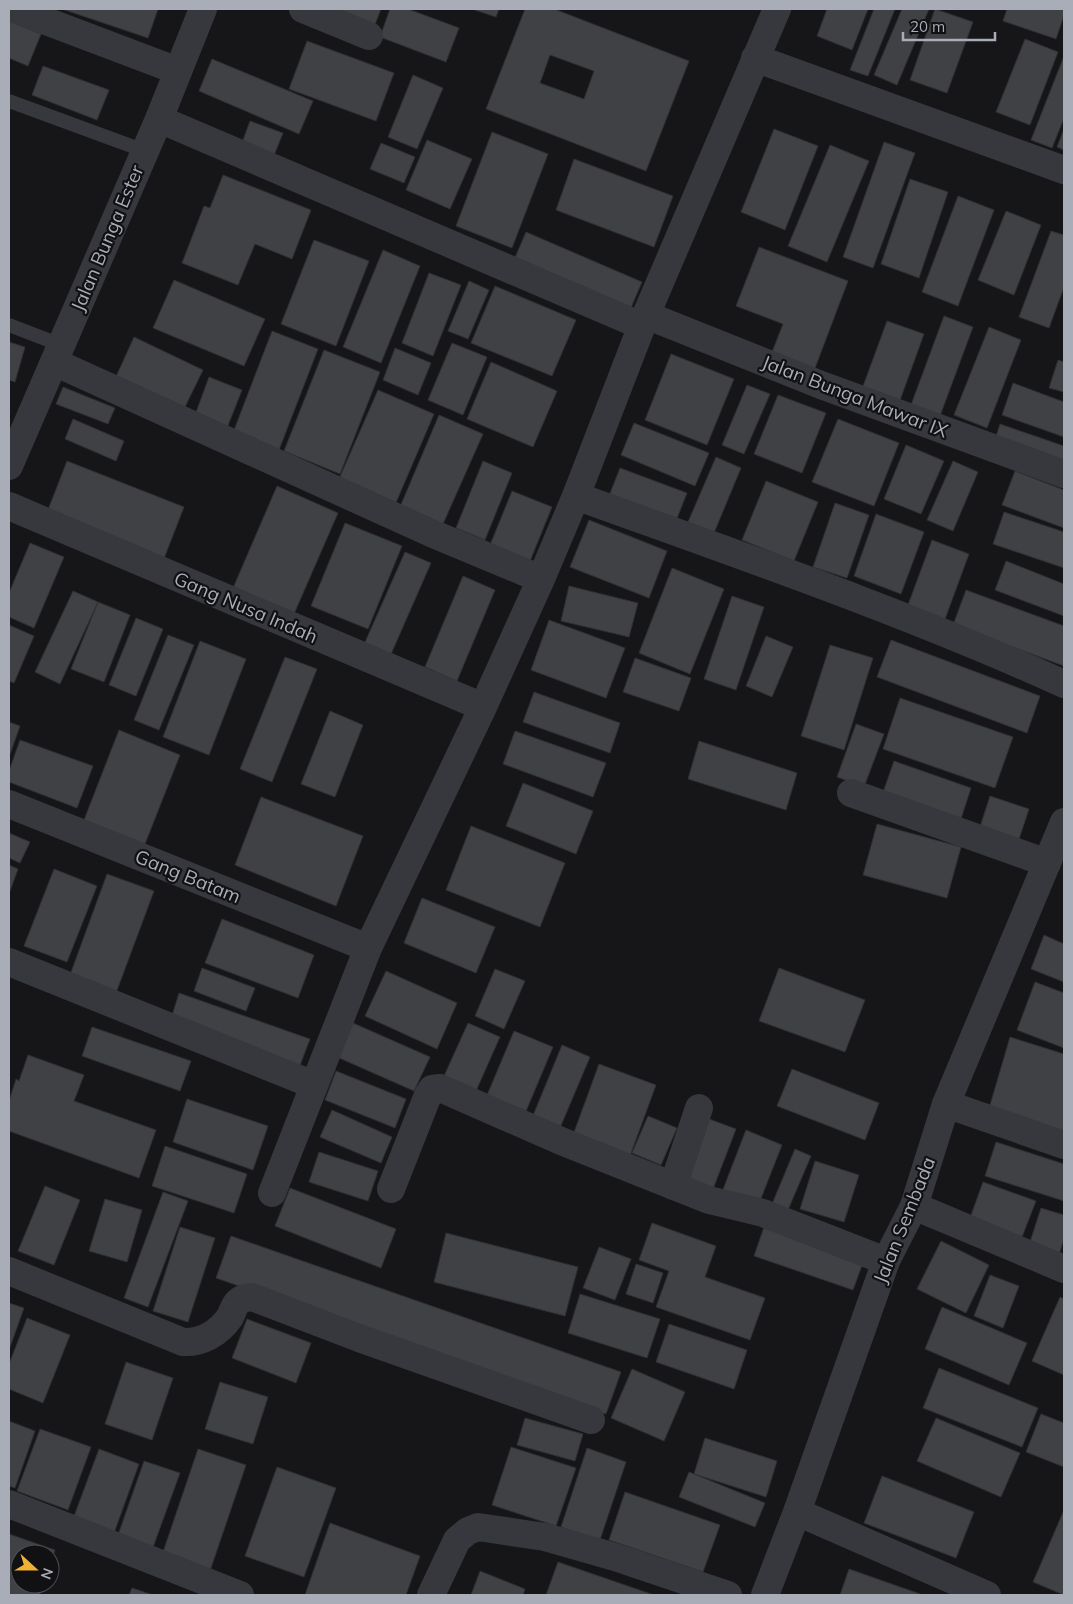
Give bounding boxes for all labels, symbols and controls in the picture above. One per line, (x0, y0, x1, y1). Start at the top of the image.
scale bar (903, 10, 996, 42)
text: 20 m (910, 17, 945, 36)
street label: Jalan Bunga Ester (65, 161, 149, 315)
street label: Jalan Bunga Mawar IX (759, 349, 952, 443)
street label: Gang Nusa Indah (171, 566, 321, 648)
street label: Gang Batam (132, 844, 244, 908)
street label: Jalan Sembada (868, 1153, 940, 1287)
north arrow (10, 1544, 60, 1594)
text: N (37, 1565, 57, 1582)

